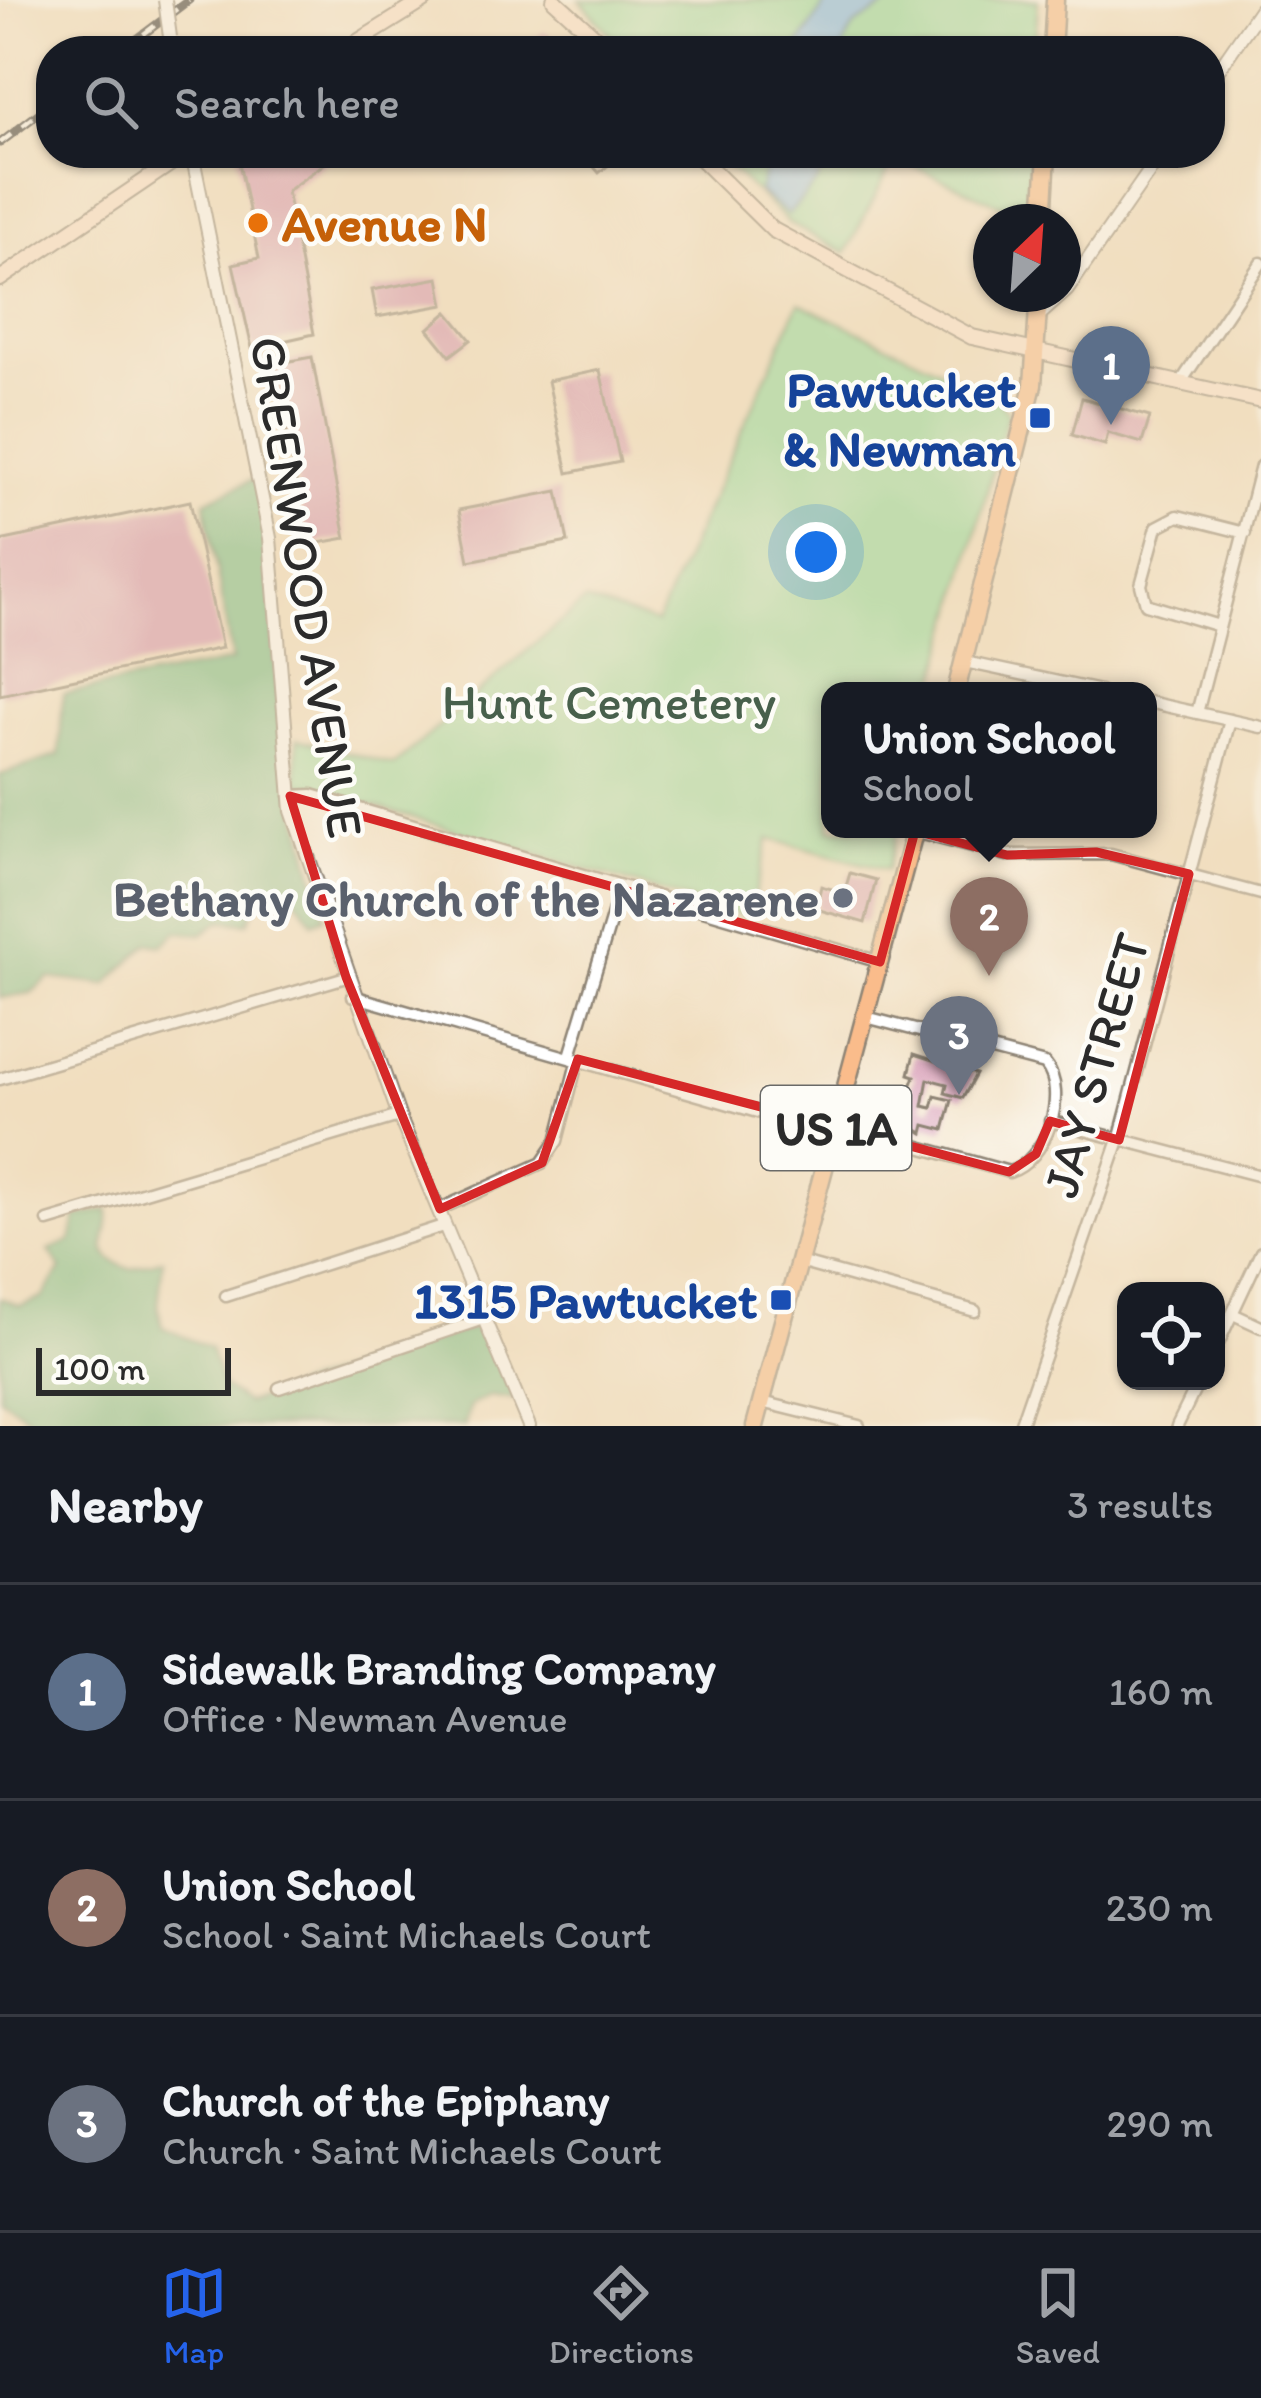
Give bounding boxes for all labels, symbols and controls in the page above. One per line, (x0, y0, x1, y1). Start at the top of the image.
search box (36, 36, 1225, 168)
icon: search (78, 69, 144, 135)
text: Search here (174, 75, 400, 129)
place label: Avenue N (282, 193, 487, 254)
north arrow (973, 204, 1081, 312)
marker: Avenue N (245, 210, 271, 236)
pin: 1 (1072, 326, 1150, 425)
street label: GREENWOOD AVENUE (237, 332, 377, 842)
place label: Pawtucket & Newman (783, 359, 1016, 479)
marker: Pawtucket & Newman (1027, 405, 1053, 431)
your location (786, 522, 846, 582)
park label: Hunt Cemetery (442, 671, 776, 732)
popup (821, 682, 1157, 838)
text: Union School (863, 710, 1116, 764)
text: School (863, 764, 973, 811)
place label: Bethany Church of the Nazarene (113, 868, 819, 929)
pin: 2 (950, 877, 1028, 976)
marker: Bethany Church of the Nazarene (830, 885, 856, 911)
street label: JAY STREET (1029, 926, 1163, 1204)
pin: 3 (920, 996, 998, 1095)
road number: US 1A (761, 1086, 911, 1170)
place label: 1315 Pawtucket (414, 1270, 757, 1331)
map controls (1117, 1282, 1225, 1390)
button: locate (1117, 1282, 1225, 1390)
marker: 1315 Pawtucket (768, 1287, 794, 1313)
scale bar (36, 1342, 231, 1395)
text: 100 m (54, 1349, 145, 1388)
text: Nearby (48, 1474, 203, 1535)
text: 3 results (1067, 1481, 1213, 1528)
text: Sidewalk Branding Company (162, 1641, 716, 1695)
text: 1 (78, 1668, 96, 1715)
text: 160 m (1109, 1668, 1213, 1715)
text: Office · Newman Avenue (162, 1695, 568, 1742)
text: Union School (162, 1857, 415, 1911)
text: 2 (77, 1884, 97, 1931)
text: 230 m (1106, 1884, 1213, 1931)
text: School · Saint Michaels Court (162, 1911, 651, 1958)
text: Church of the Epiphany (162, 2073, 609, 2127)
text: 3 (76, 2100, 98, 2147)
text: 290 m (1106, 2100, 1213, 2147)
text: Church · Saint Michaels Court (162, 2127, 662, 2174)
tab: Map (161, 2260, 227, 2371)
tab: Directions (549, 2260, 694, 2371)
tab: Saved (1016, 2260, 1100, 2371)

